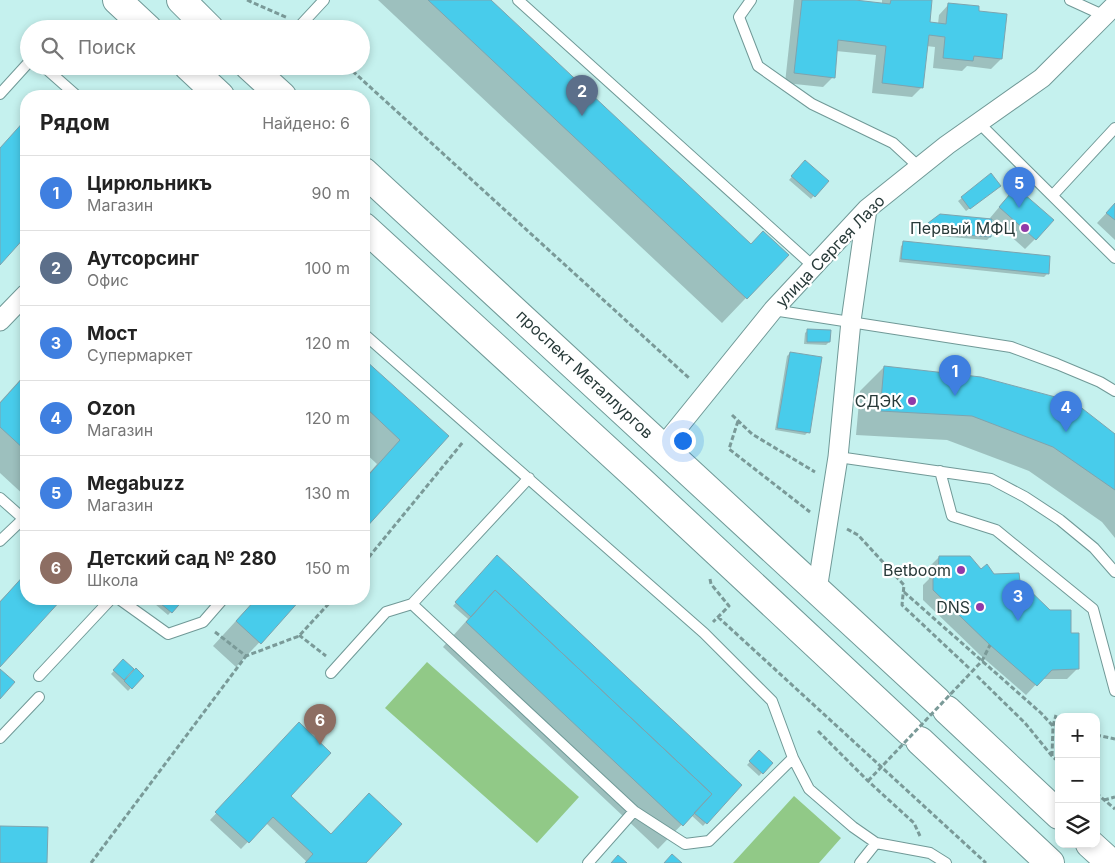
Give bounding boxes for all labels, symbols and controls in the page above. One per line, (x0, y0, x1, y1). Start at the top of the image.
search box (20, 20, 370, 75)
icon: search (38, 34, 66, 62)
text: Поиск (78, 36, 136, 59)
pin: 2 (566, 75, 598, 116)
text: Рядом (40, 110, 110, 135)
text: Найдено: 6 (262, 113, 350, 133)
pin: 5 (1003, 167, 1035, 208)
text: Цирюльникъ (87, 172, 212, 195)
text: 1 (53, 183, 59, 203)
text: 90 m (311, 183, 350, 203)
street label: улица Сергея Лазо (771, 191, 889, 311)
text: Магазин (87, 195, 153, 215)
place label: Первый МФЦ (910, 218, 1015, 238)
marker: Первый МФЦ (1019, 222, 1031, 234)
text: Аутсорсинг (87, 247, 199, 270)
text: 2 (51, 258, 61, 278)
text: 100 m (305, 258, 350, 278)
text: Офис (87, 270, 129, 290)
street label: проспект Металлургов (512, 305, 658, 443)
text: Мост (87, 322, 137, 345)
text: 3 (51, 333, 61, 353)
text: 120 m (305, 333, 350, 353)
text: Супермаркет (87, 345, 192, 365)
pin: 1 (939, 355, 971, 396)
place label: СДЭК (855, 391, 902, 411)
pin: 4 (1050, 391, 1082, 432)
marker: СДЭК (906, 395, 918, 407)
text: Ozon (87, 397, 136, 420)
text: 4 (51, 408, 61, 428)
text: 120 m (305, 408, 350, 428)
text: Магазин (87, 420, 153, 440)
your location (670, 428, 696, 454)
text: Megabuzz (87, 472, 185, 495)
text: 5 (51, 483, 61, 503)
text: 130 m (305, 483, 350, 503)
text: Магазин (87, 495, 153, 515)
text: Детский сад № 280 (87, 547, 277, 570)
text: 6 (51, 558, 61, 578)
text: 150 m (305, 558, 350, 578)
place label: Betboom (883, 560, 951, 580)
marker: Betboom (955, 564, 967, 576)
text: Школа (87, 570, 138, 590)
pin: 3 (1002, 580, 1034, 621)
place label: DNS (936, 597, 970, 617)
marker: DNS (974, 601, 986, 613)
pin: 6 (304, 704, 336, 745)
map controls (1055, 713, 1100, 848)
button: + (1055, 713, 1100, 758)
button: − (1055, 758, 1100, 803)
button: layers (1055, 803, 1100, 848)

